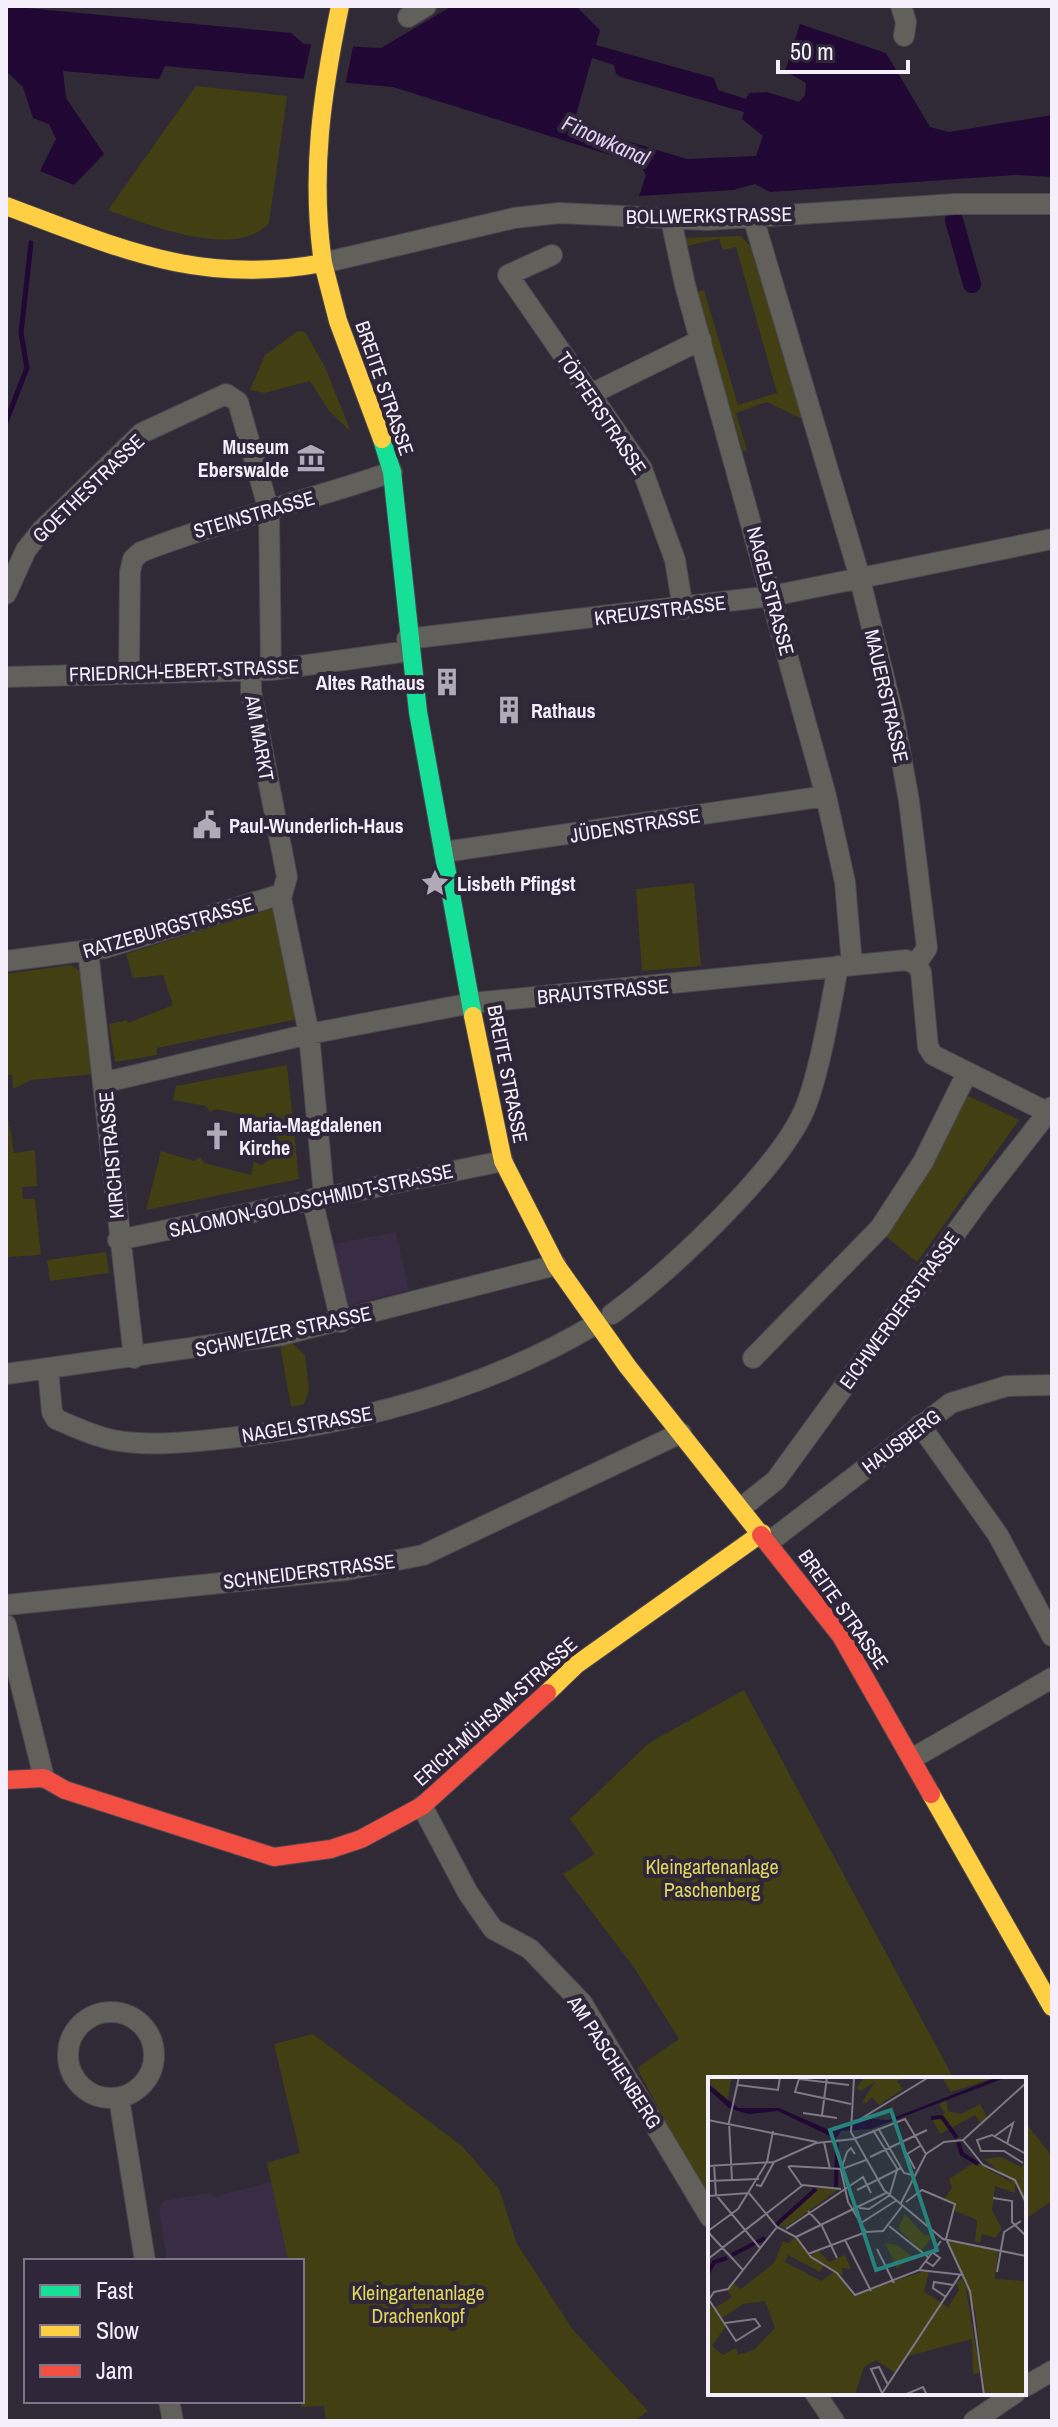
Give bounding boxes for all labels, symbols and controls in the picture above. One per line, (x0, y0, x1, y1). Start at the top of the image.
scale bar (778, 24, 908, 74)
text: 50 m (790, 35, 834, 67)
water label: Finowkanal (558, 108, 655, 173)
street label: BOLLWERKSTRASSE (626, 200, 792, 230)
street label: BREITE STRASSE (349, 317, 421, 459)
street label: TÖPFERSTRASSE (551, 346, 653, 480)
street label: GOETHESTRASSE (26, 428, 150, 548)
place label: Museum Eberswalde (198, 433, 289, 483)
museum icon: Museum Eberswalde (296, 443, 326, 473)
street label: STEINSTRASSE (190, 484, 318, 544)
street label: NAGELSTRASSE (741, 524, 801, 658)
street label: KREUZSTRASSE (593, 589, 727, 631)
street label: MAUERSTRASSE (859, 627, 915, 765)
street label: FRIEDRICH-EBERT-STRASSE (68, 652, 300, 688)
building icon: Altes Rathaus (432, 667, 462, 697)
place label: Altes Rathaus (316, 669, 425, 696)
street label: AM MARKT (239, 692, 281, 783)
building icon: Rathaus (494, 695, 524, 725)
place label: Rathaus (531, 697, 596, 724)
street label: JÜDENSTRASSE (568, 801, 702, 849)
public building icon: Paul-Wunderlich-Haus (192, 810, 222, 840)
place label: Paul-Wunderlich-Haus (229, 812, 404, 839)
place icon: Lisbeth Pfingst (420, 868, 450, 898)
place label: Lisbeth Pfingst (457, 870, 576, 897)
street label: RATZEBURGSTRASSE (79, 890, 257, 964)
street label: BRAUTSTRASSE (536, 972, 670, 1010)
street label: BREITE STRASSE (481, 1003, 535, 1145)
street label: KIRCHSTRASSE (92, 1090, 130, 1220)
place label: Maria-Magdalenen Kirche (239, 1111, 382, 1161)
church icon: Maria-Magdalenen Kirche (202, 1121, 232, 1151)
street label: SALOMON-GOLDSCHMIDT-STRASSE (166, 1157, 456, 1243)
street label: EICHWERDERSTRASSE (833, 1226, 965, 1394)
street label: SCHWEIZER STRASSE (192, 1299, 374, 1363)
street label: NAGELSTRASSE (240, 1399, 374, 1449)
street label: HAUSBERG (856, 1403, 946, 1479)
street label: BREITE STRASSE (793, 1544, 895, 1674)
street label: SCHNEIDERSTRASSE (221, 1547, 397, 1595)
street label: ERICH-MÜHSAM-STRASSE (407, 1630, 583, 1792)
park label: Kleingartenanlage Paschenberg (645, 1853, 779, 1903)
street label: AM PASCHENBERG (561, 1989, 668, 2134)
inset map (708, 2077, 1026, 2395)
legend (24, 2259, 304, 2403)
text: Fast (96, 2274, 134, 2306)
park label: Kleingartenanlage Drachenkopf (351, 2279, 485, 2329)
text: Slow (96, 2314, 139, 2346)
text: Jam (96, 2354, 133, 2386)

